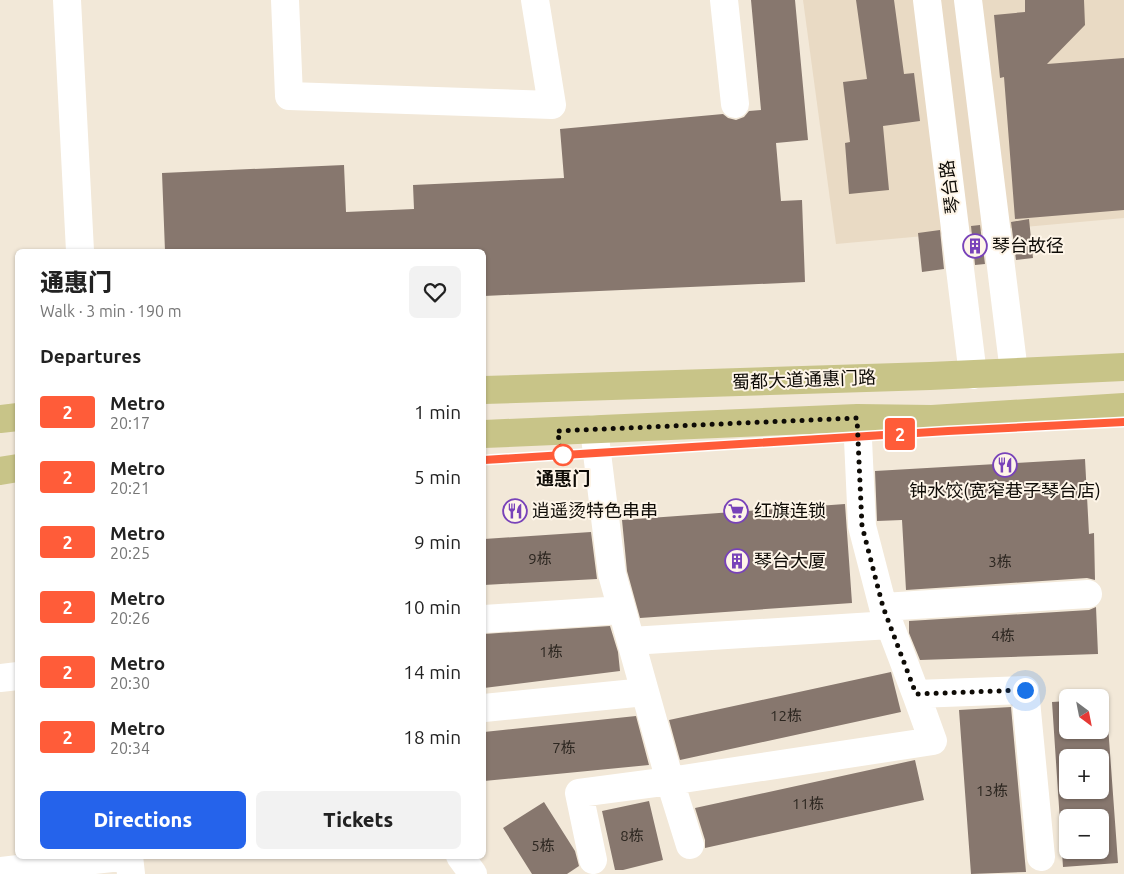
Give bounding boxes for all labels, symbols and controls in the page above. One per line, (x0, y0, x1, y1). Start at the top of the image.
street label: 琴台路 (936, 159, 962, 215)
building icon: 琴台故径 (962, 233, 988, 259)
place label: 琴台故径 (992, 235, 1064, 255)
button: heart (409, 266, 461, 318)
text: 通惠门 (40, 269, 112, 296)
text: Walk · 3 min · 190 m (40, 302, 182, 320)
text: Departures (40, 345, 141, 367)
street label: 蜀都大道通惠门路 (732, 366, 876, 392)
text: Metro (110, 392, 165, 414)
text: 1 min (414, 401, 461, 423)
text: 2 (62, 402, 73, 422)
text: 20:17 (110, 414, 150, 432)
line badge: 2 (884, 418, 916, 450)
text: 2 (895, 424, 905, 444)
marker: 通惠门 (552, 444, 574, 466)
restaurant icon: 钟水饺(宽窄巷子琴台店) (992, 452, 1018, 478)
text: Metro (110, 457, 165, 479)
text: 5 min (414, 466, 461, 488)
text: 2 (62, 467, 73, 487)
place label: 通惠门 (536, 468, 590, 488)
text: 20:21 (110, 479, 150, 497)
place label: 钟水饺(宽窄巷子琴台店) (909, 480, 1101, 501)
restaurant icon: 逍遥烫特色串串 (502, 498, 528, 524)
supermarket icon: 红旗连锁 (723, 498, 749, 524)
place label: 逍遥烫特色串串 (532, 500, 658, 520)
place label: 红旗连锁 (754, 500, 826, 520)
text: Metro (110, 522, 165, 544)
text: 9 min (414, 531, 461, 553)
text: 2 (62, 532, 73, 552)
text: 20:25 (110, 544, 150, 562)
building icon: 琴台大厦 (724, 548, 750, 574)
house number: 9栋 (528, 550, 552, 567)
place label: 琴台大厦 (754, 550, 826, 570)
house number: 3栋 (988, 553, 1012, 570)
text: Metro (110, 587, 165, 609)
text: 10 min (403, 596, 461, 618)
text: 2 (62, 597, 73, 617)
text: 20:26 (110, 609, 150, 627)
house number: 4栋 (991, 627, 1015, 644)
house number: 1栋 (539, 643, 563, 660)
text: Metro (110, 652, 165, 674)
text: 14 min (403, 661, 461, 683)
text: 2 (62, 662, 73, 682)
text: 20:30 (110, 674, 150, 692)
your location (1013, 678, 1038, 703)
north arrow (1059, 689, 1109, 739)
map controls (1059, 689, 1109, 859)
house number: 12栋 (770, 707, 802, 724)
text: Metro (110, 717, 165, 739)
text: 18 min (403, 726, 461, 748)
text: 2 (62, 727, 73, 747)
text: 20:34 (110, 739, 150, 757)
house number: 7栋 (552, 739, 576, 756)
button: + (1059, 749, 1109, 799)
house number: 13栋 (976, 782, 1008, 799)
button: Directions (40, 791, 246, 849)
button: Tickets (256, 791, 461, 849)
house number: 11栋 (792, 795, 824, 812)
button: − (1059, 809, 1109, 859)
house number: 8栋 (620, 827, 644, 844)
house number: 5栋 (531, 837, 555, 854)

